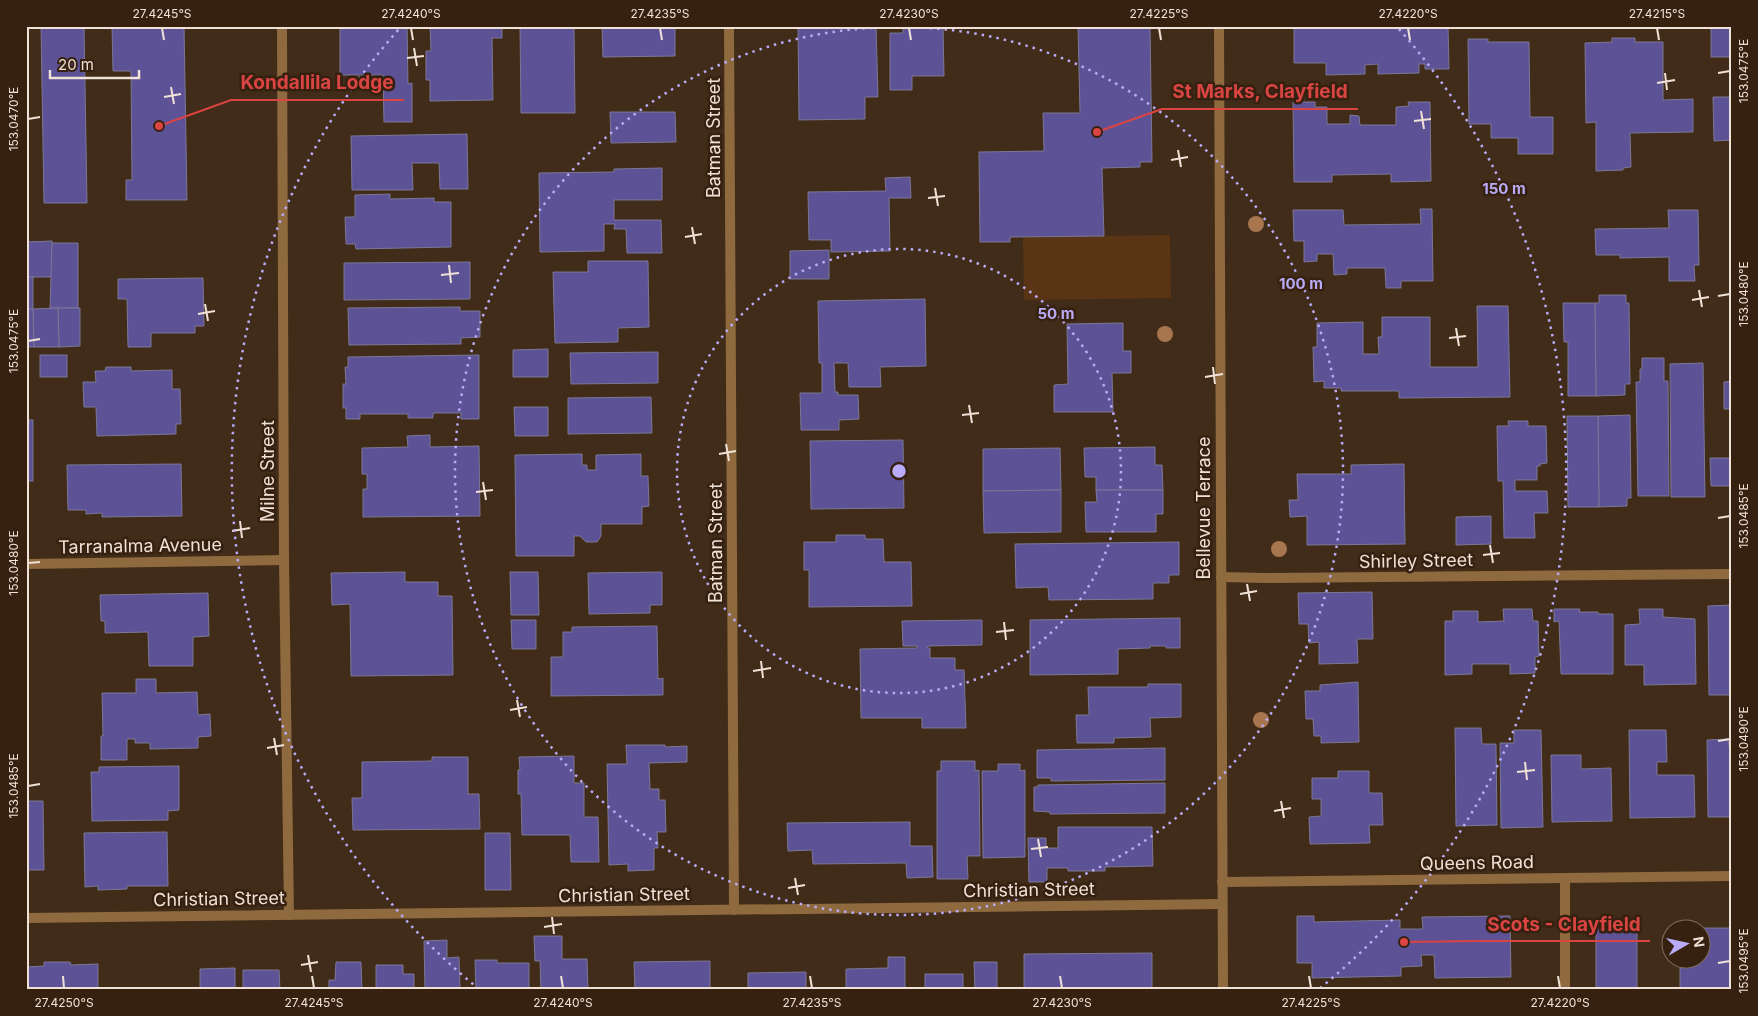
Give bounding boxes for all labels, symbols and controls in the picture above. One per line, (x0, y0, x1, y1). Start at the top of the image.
text: 27.4245°S (132, 6, 192, 21)
text: 27.4240°S (381, 6, 441, 21)
text: 27.4235°S (630, 6, 690, 21)
text: 27.4230°S (879, 6, 939, 21)
text: 27.4225°S (1130, 6, 1189, 21)
text: 27.4220°S (1378, 6, 1438, 21)
text: 27.4215°S (1629, 6, 1686, 21)
text: 153.0475°E (1736, 39, 1751, 103)
scale bar (50, 48, 139, 80)
text: 20 m (58, 55, 94, 74)
callout: Kondallila Lodge (231, 66, 404, 100)
text: Kondallila Lodge (240, 71, 394, 94)
callout: St Marks, Clayfield (1162, 75, 1358, 109)
street label: Batman Street (703, 78, 724, 198)
text: St Marks, Clayfield (1172, 80, 1348, 103)
text: 153.0470°E (6, 87, 21, 151)
text: 150 m (1482, 179, 1526, 198)
text: 153.0480°E (1736, 261, 1751, 327)
text: 100 m (1279, 274, 1323, 293)
text: 50 m (1038, 304, 1074, 323)
text: 153.0475°E (6, 309, 21, 373)
street label: Milne Street (257, 420, 278, 522)
street label: Bellevue Terrace (1193, 437, 1214, 579)
centre of rings (890, 462, 908, 480)
street label: Batman Street (705, 483, 726, 603)
text: 153.0485°E (1736, 483, 1751, 549)
text: 153.0480°E (6, 530, 21, 596)
street label: Tarranalma Avenue (58, 534, 222, 557)
street label: Shirley Street (1359, 549, 1473, 572)
text: 153.0490°E (1736, 706, 1751, 772)
text: 153.0485°E (6, 753, 21, 819)
street label: Queens Road (1420, 851, 1534, 874)
street label: Christian Street (963, 878, 1095, 901)
street label: Christian Street (558, 883, 690, 906)
street label: Christian Street (153, 887, 285, 910)
callout: Scots - Clayfield (1477, 907, 1650, 941)
text: Scots - Clayfield (1487, 913, 1641, 936)
north arrow (1660, 918, 1710, 968)
text: 153.0495°E (1736, 928, 1751, 994)
text: N (1690, 935, 1709, 948)
text: 27.4250°S (34, 995, 94, 1010)
text: 27.4245°S (284, 995, 344, 1010)
text: 27.4240°S (533, 995, 593, 1010)
text: 27.4235°S (782, 995, 842, 1010)
text: 27.4230°S (1032, 995, 1092, 1010)
text: 27.4225°S (1282, 995, 1341, 1010)
text: 27.4220°S (1530, 995, 1590, 1010)

